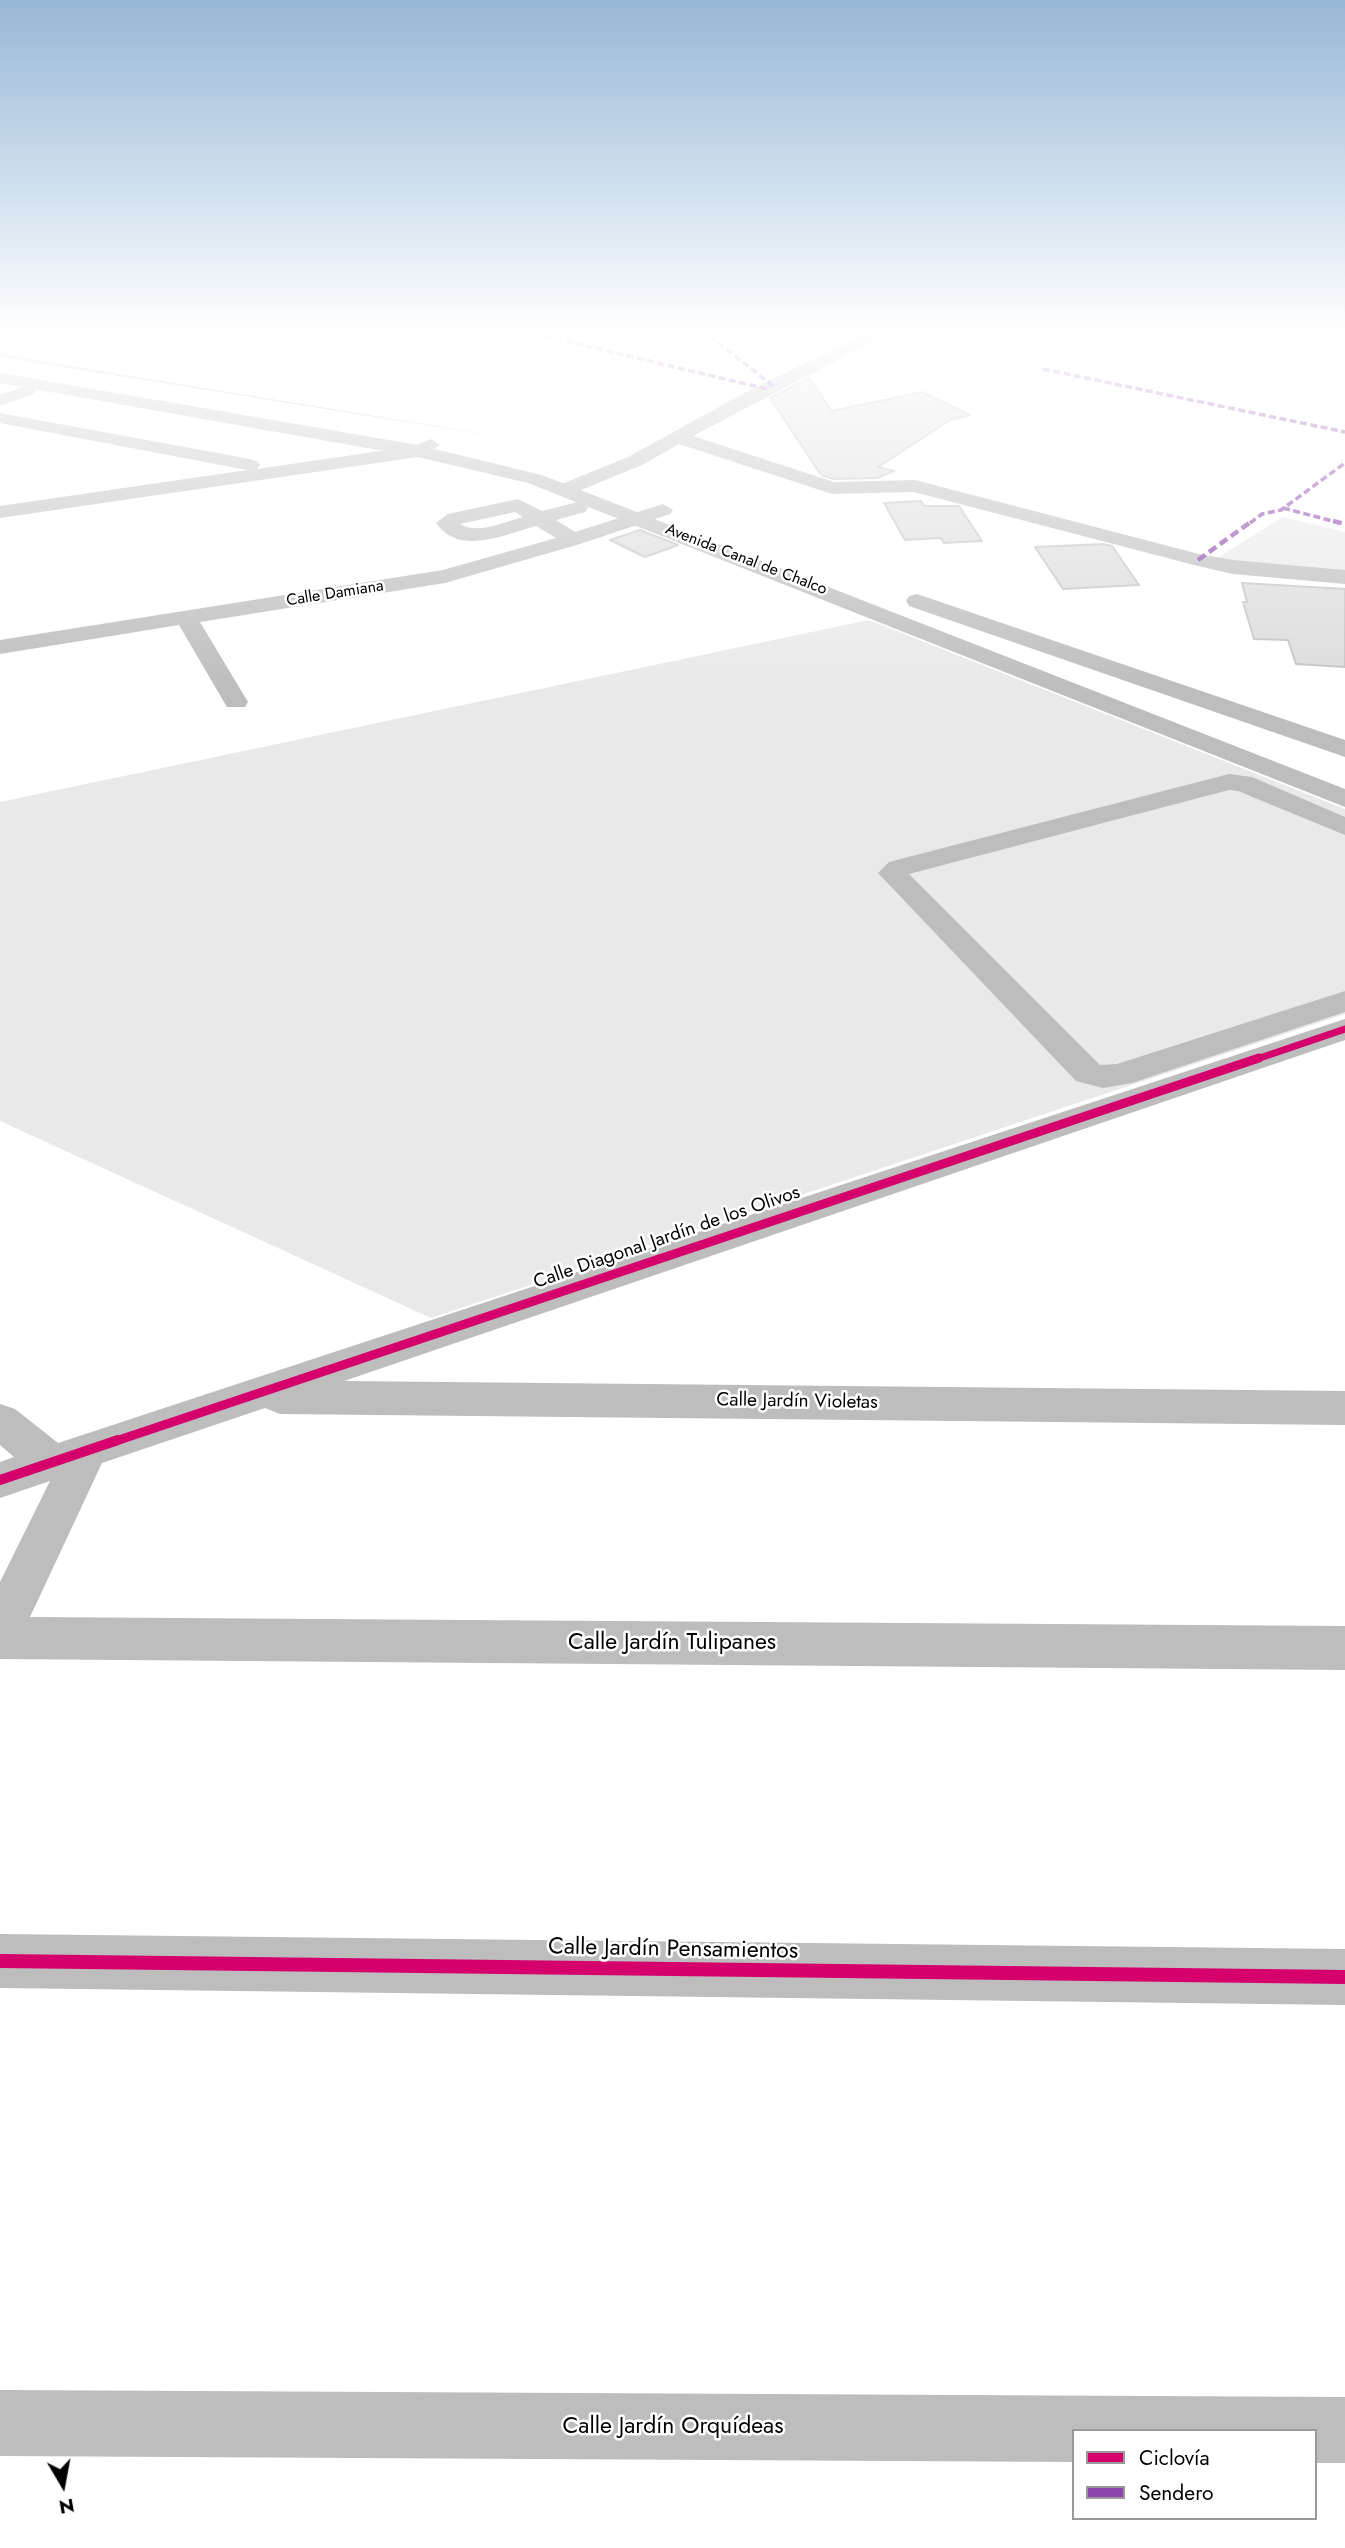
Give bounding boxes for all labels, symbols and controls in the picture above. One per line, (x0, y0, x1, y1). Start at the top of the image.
street label: Avenida Canal de Chalco (663, 520, 829, 600)
street label: Calle Damiana (285, 577, 385, 611)
street label: Calle Diagonal Jardín de los Olivos (531, 1182, 803, 1294)
street label: Calle Jardín Violetas (716, 1389, 878, 1415)
street label: Calle Jardín Tulipanes (568, 1629, 776, 1657)
street label: Calle Jardín Pensamientos (548, 1934, 798, 1966)
street label: Calle Jardín Orquídeas (563, 2413, 783, 2441)
legend (1072, 2429, 1317, 2520)
text: Ciclovía (1139, 2443, 1210, 2473)
north arrow (28, 2450, 98, 2520)
text: Sendero (1139, 2478, 1214, 2508)
text: N (57, 2492, 77, 2521)

